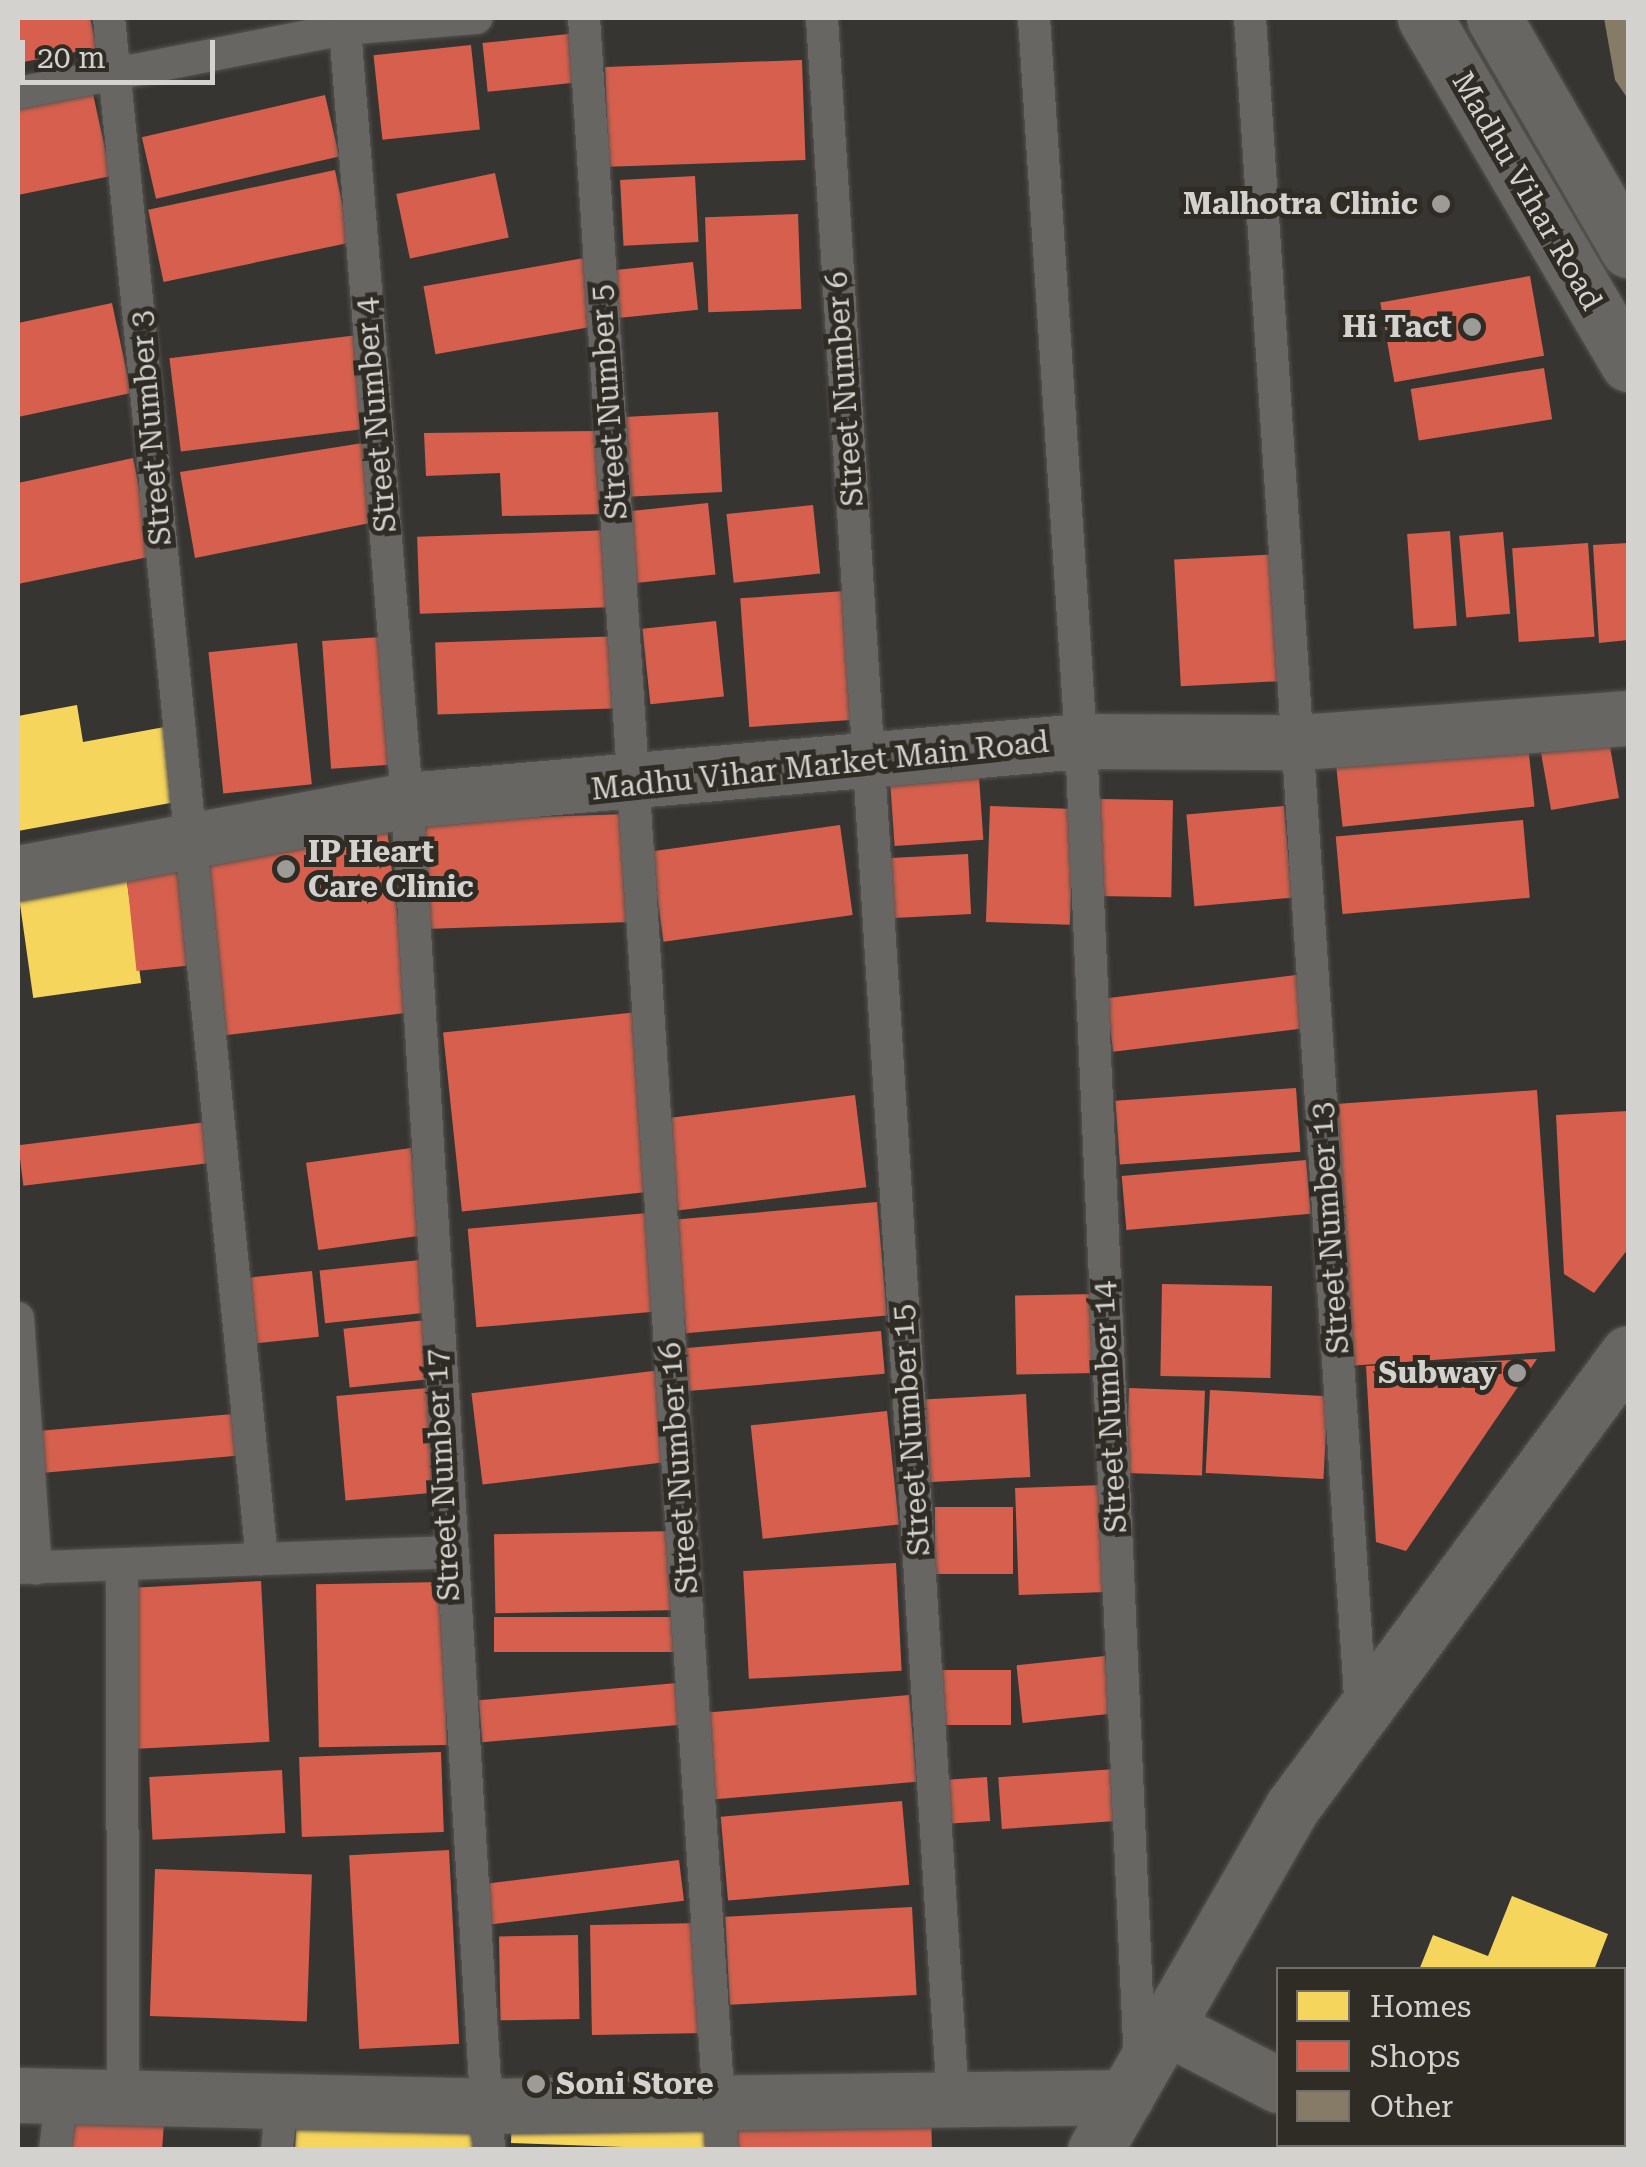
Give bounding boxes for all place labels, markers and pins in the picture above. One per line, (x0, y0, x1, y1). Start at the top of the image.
place label: Malhotra Clinic (1183, 186, 1418, 222)
marker: Malhotra Clinic (1428, 191, 1454, 217)
place label: Hi Tact (1342, 309, 1452, 345)
marker: Hi Tact (1461, 316, 1483, 338)
place label: IP Heart Care Clinic (308, 834, 474, 904)
marker: IP Heart Care Clinic (273, 856, 299, 882)
place label: Subway (1378, 1355, 1497, 1391)
marker: Subway (1506, 1362, 1528, 1384)
place label: Soni Store (556, 2066, 714, 2102)
marker: Soni Store (525, 2073, 547, 2095)

